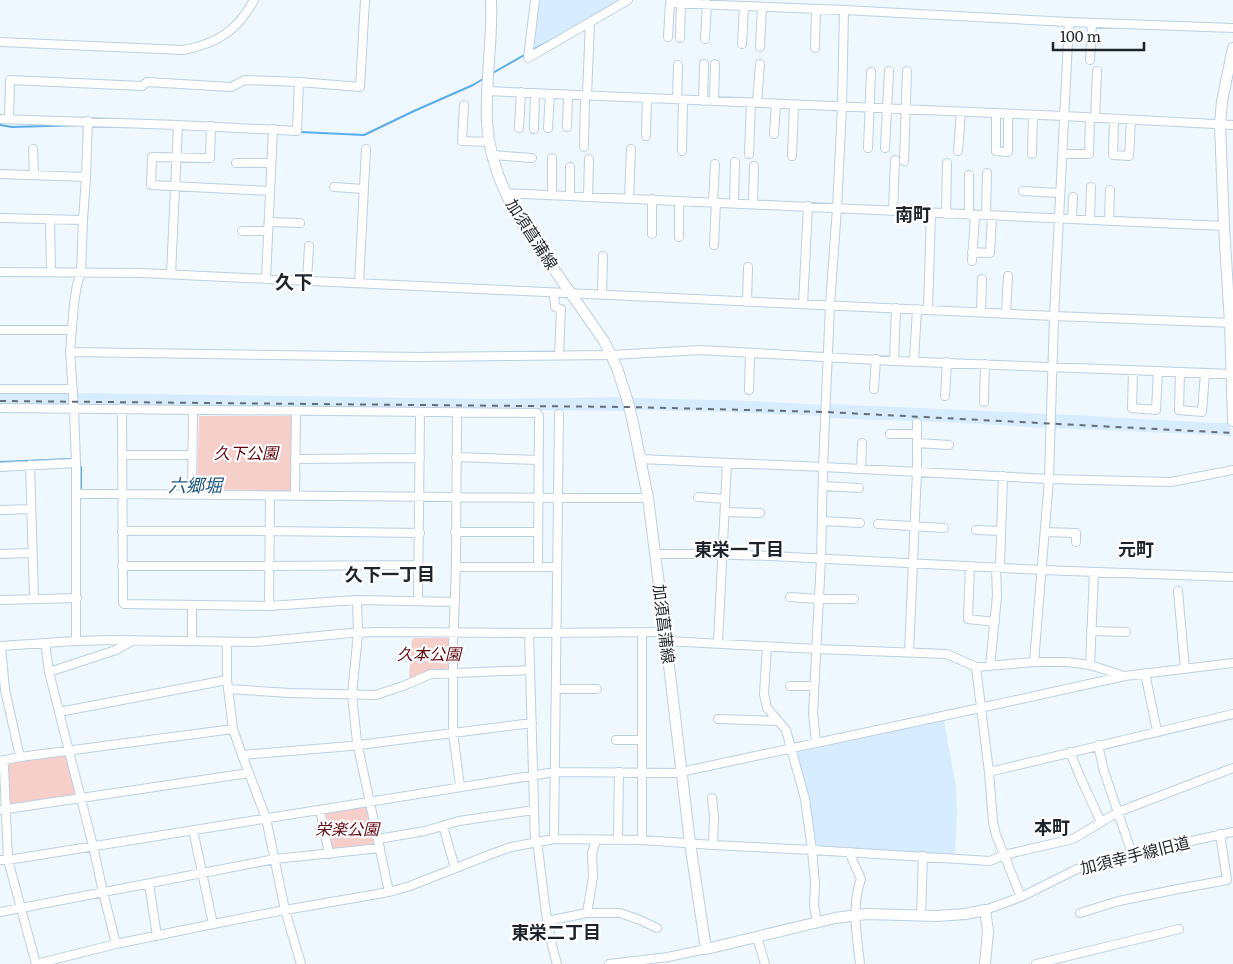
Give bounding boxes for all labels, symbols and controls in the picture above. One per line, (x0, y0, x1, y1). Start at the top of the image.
scale bar (1053, 20, 1144, 52)
text: 100 m (1060, 24, 1101, 47)
street label: 加須菖蒲線 (501, 193, 565, 274)
district label: 南町 (895, 200, 931, 227)
district label: 久下 (275, 267, 313, 295)
park label: 久下公園 (214, 440, 280, 464)
water label: 六郷堀 (168, 471, 225, 498)
district label: 東栄一丁目 (694, 535, 784, 562)
district label: 元町 (1118, 535, 1154, 562)
district label: 久下一丁目 (345, 560, 435, 587)
street label: 加須菖蒲線 (648, 583, 682, 665)
park label: 久本公園 (397, 641, 463, 665)
district label: 本町 (1034, 813, 1070, 840)
park label: 栄楽公園 (315, 816, 381, 840)
street label: 加須幸手線旧道 (1078, 829, 1192, 879)
district label: 東栄二丁目 (511, 918, 601, 945)

